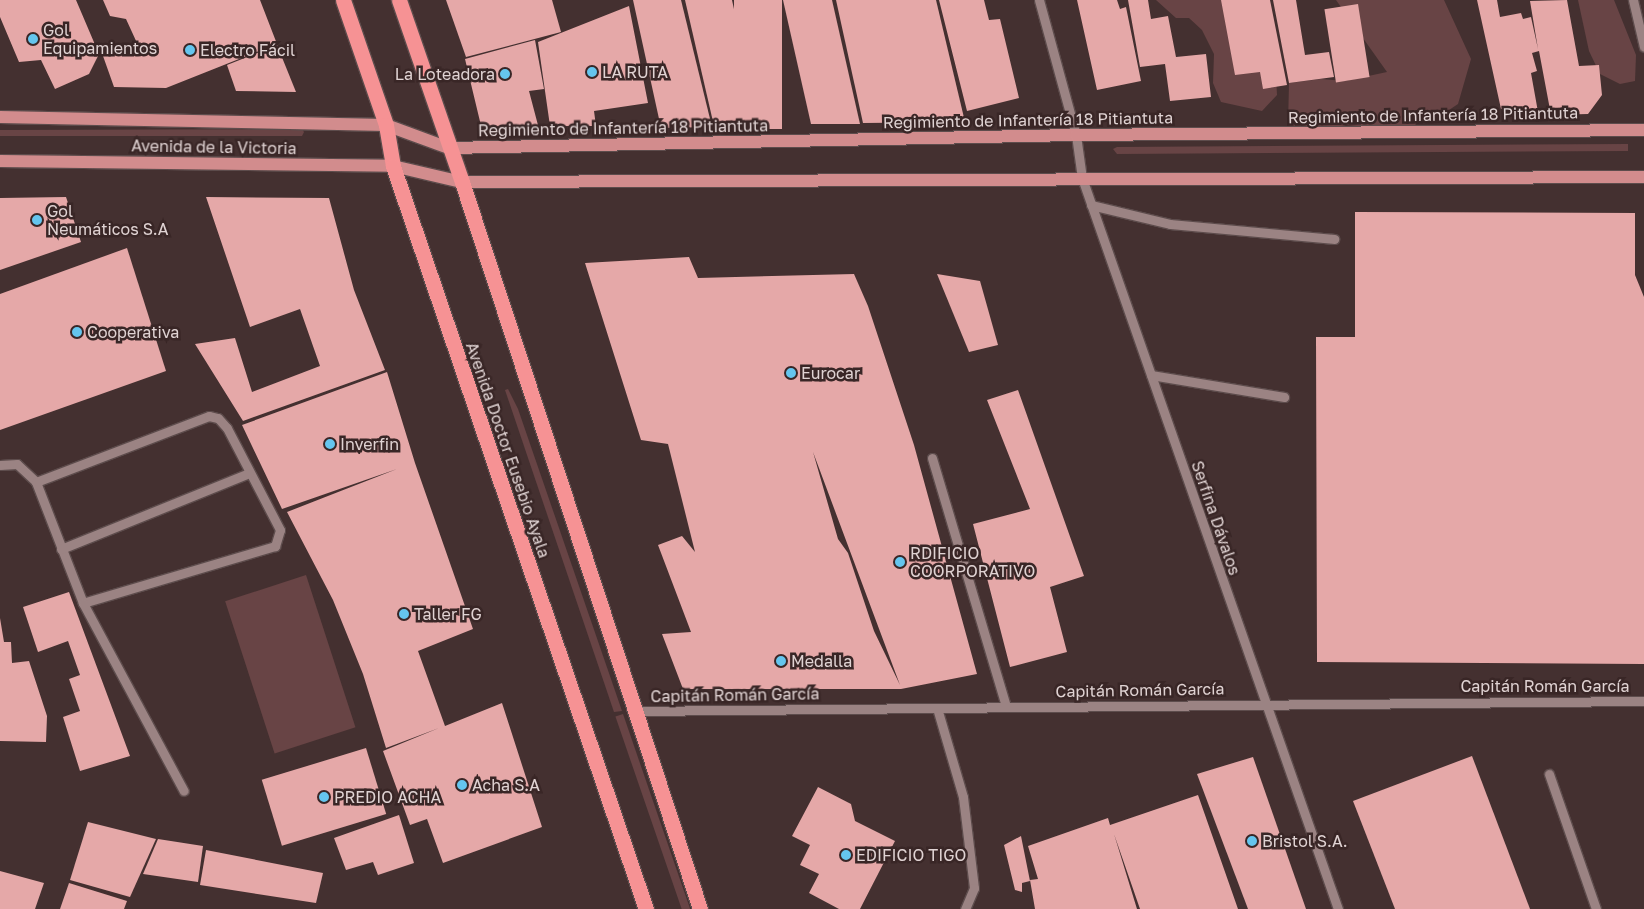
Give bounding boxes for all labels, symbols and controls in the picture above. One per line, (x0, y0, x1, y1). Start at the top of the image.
place label: Gol Equipamientos (43, 20, 157, 58)
marker: Gol Equipamientos (27, 33, 39, 45)
place label: Electro Fácil (200, 40, 295, 60)
marker: Electro Fácil (184, 44, 196, 56)
place label: LA RUTA (602, 62, 668, 82)
place label: La Loteadora (395, 64, 495, 84)
marker: LA RUTA (586, 66, 598, 78)
marker: La Loteadora (499, 68, 511, 80)
street label: Regimiento de Infantería 18 Pitiantuta (1288, 103, 1578, 127)
street label: Regimiento de Infantería 18 Pitiantuta (883, 108, 1173, 132)
street label: Regimiento de Infantería 18 Pitiantuta (478, 116, 768, 140)
street label: Avenida de la Victoria (131, 136, 297, 158)
place label: Gol Neumáticos S.A (47, 201, 168, 239)
marker: Gol Neumáticos S.A (31, 214, 43, 226)
place label: Cooperativa (87, 322, 179, 342)
marker: Cooperativa (71, 326, 83, 338)
street label: Avenida Doctor Eusebio Ayala (462, 340, 554, 560)
place label: Eurocar (801, 363, 860, 383)
marker: Eurocar (785, 367, 797, 379)
place label: Inverfin (340, 434, 399, 454)
marker: Inverfin (324, 438, 336, 450)
street label: Serfina Dávalos (1187, 458, 1245, 578)
place label: RDIFICIO COORPORATIVO (910, 543, 1035, 581)
marker: RDIFICIO COORPORATIVO (894, 556, 906, 568)
place label: Taller FG (414, 604, 482, 624)
marker: Taller FG (398, 608, 410, 620)
place label: Medalla (791, 651, 852, 671)
marker: Medalla (775, 655, 787, 667)
street label: Capitán Román García (1460, 676, 1630, 696)
street label: Capitán Román García (1055, 679, 1225, 701)
street label: Capitán Román García (650, 684, 820, 706)
place label: Acha S.A (472, 775, 540, 795)
marker: Acha S.A (456, 779, 468, 791)
place label: PREDIO ACHA (334, 787, 441, 807)
marker: PREDIO ACHA (318, 791, 330, 803)
place label: Bristol S.A. (1262, 831, 1348, 851)
marker: Bristol S.A. (1246, 835, 1258, 847)
place label: EDIFICIO TIGO (856, 845, 966, 865)
marker: EDIFICIO TIGO (840, 849, 852, 861)

